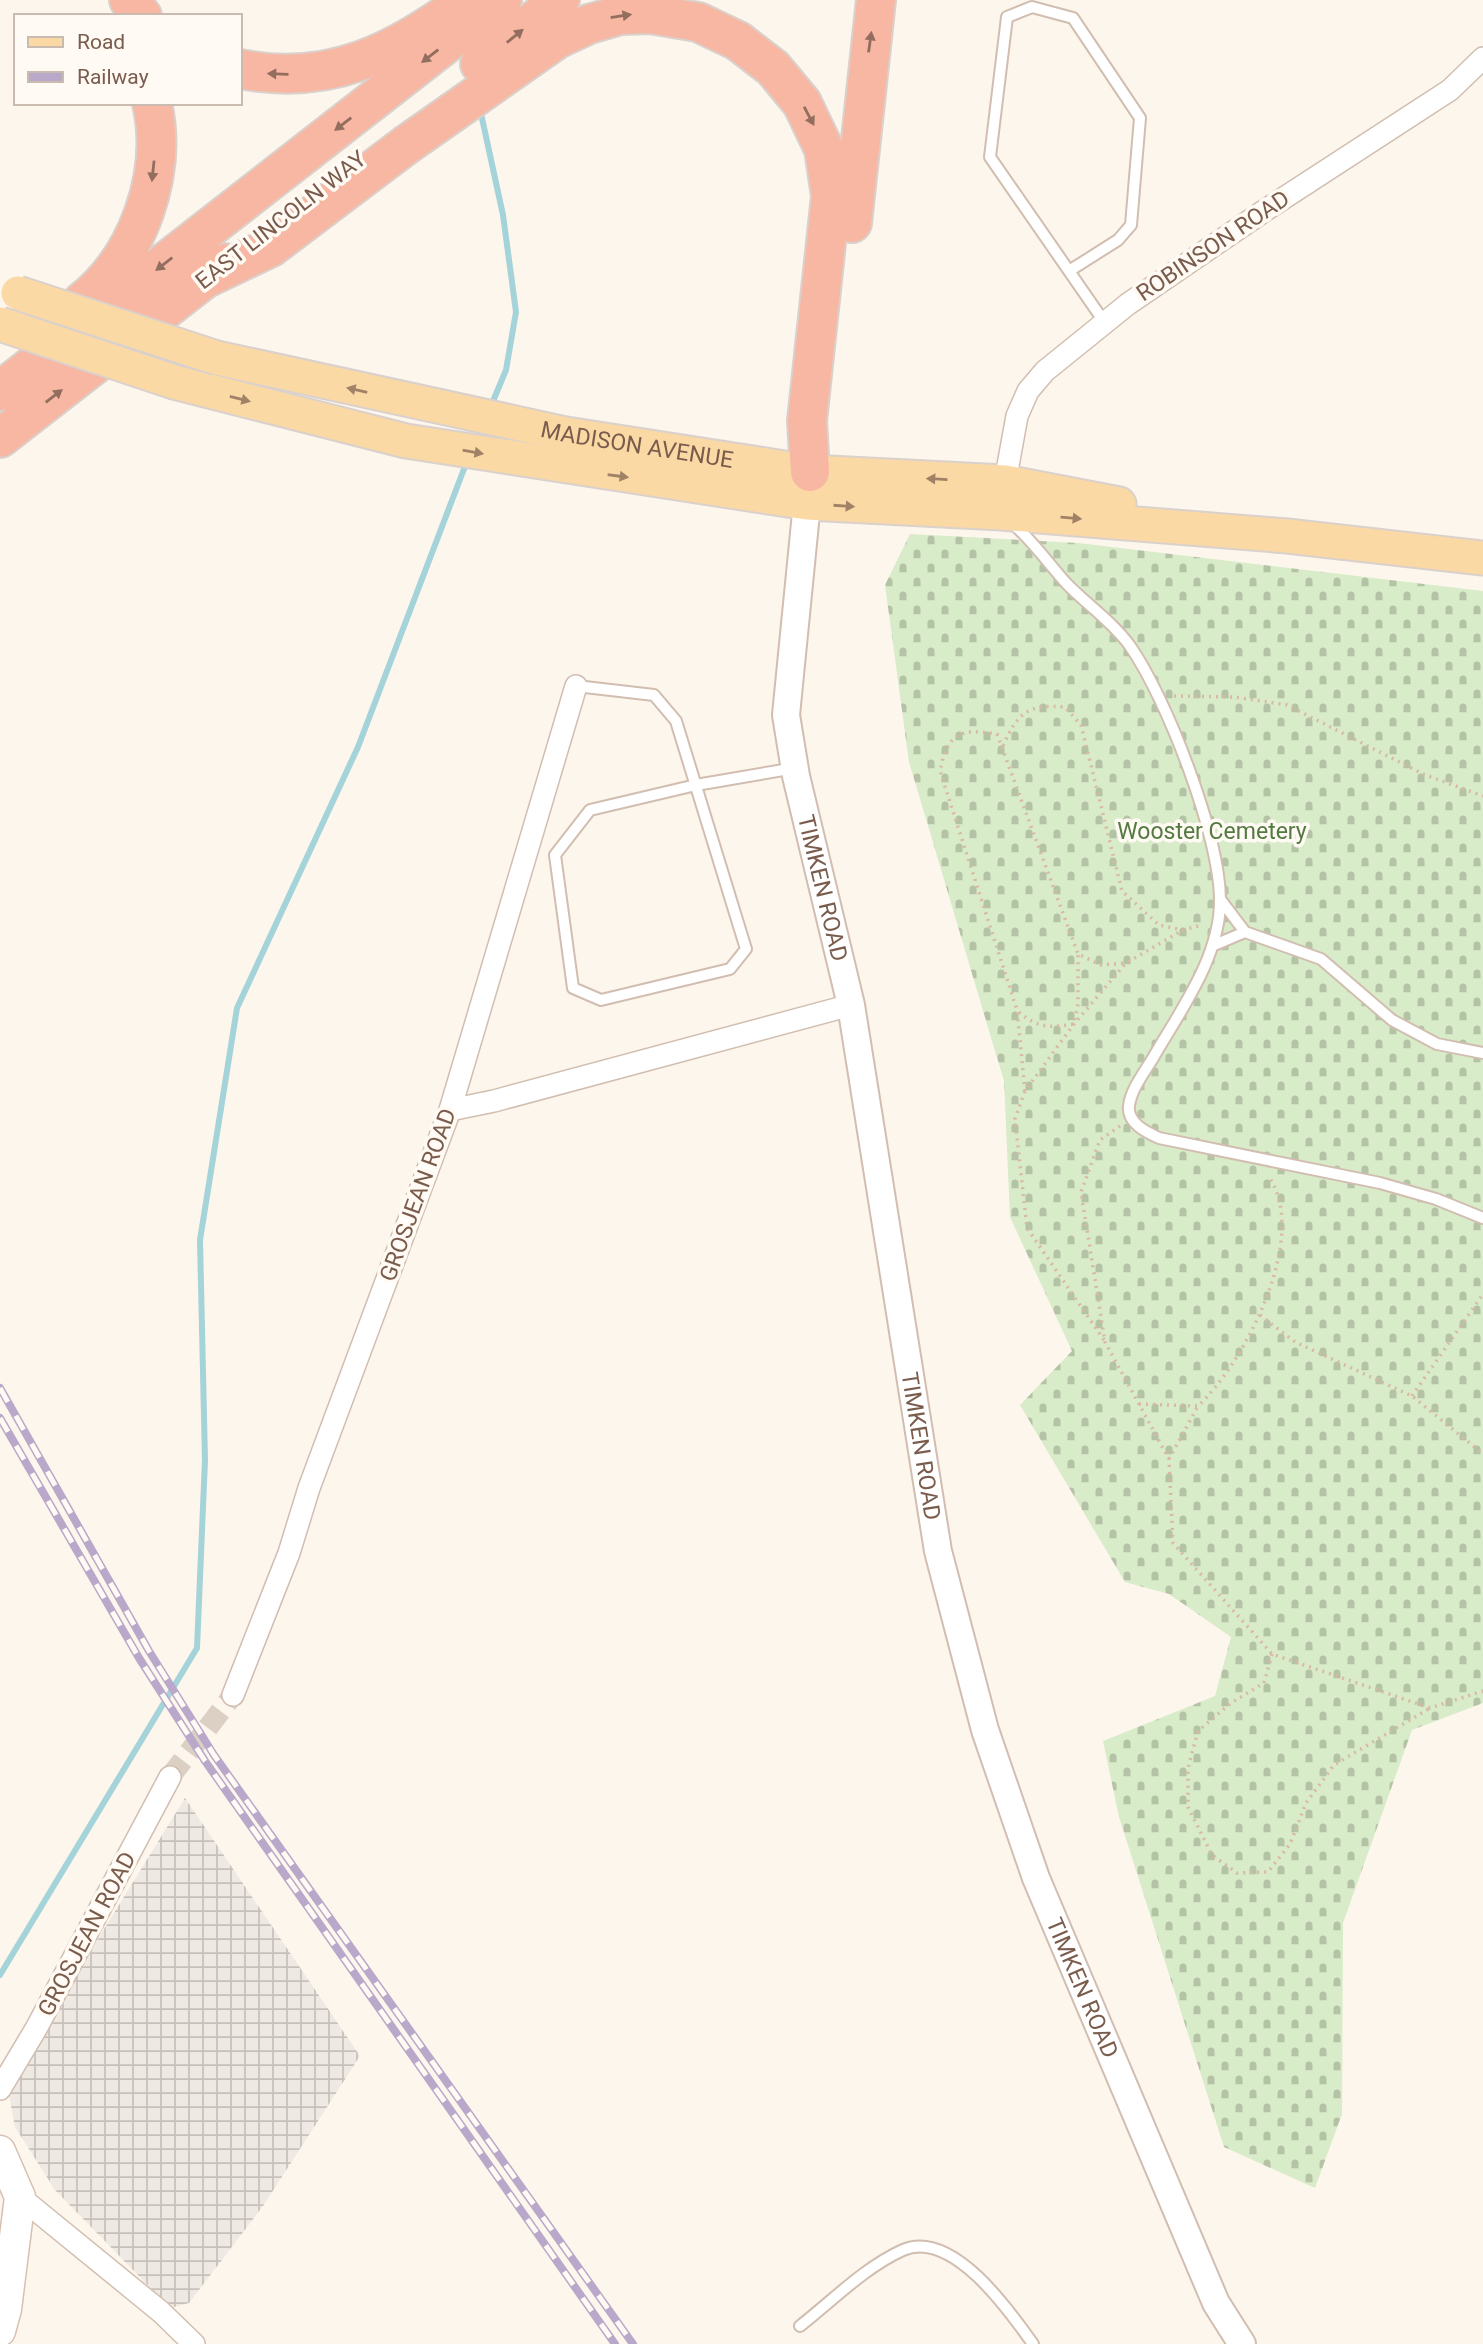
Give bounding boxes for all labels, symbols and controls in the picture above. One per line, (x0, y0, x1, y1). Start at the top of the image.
one-way arrow (610, 10, 632, 21)
legend (14, 14, 242, 105)
text: Road (77, 30, 125, 54)
one-way arrow (506, 30, 524, 44)
one-way arrow (865, 31, 876, 53)
one-way arrow (422, 49, 440, 64)
text: Railway (77, 65, 149, 89)
one-way arrow (267, 68, 289, 79)
one-way arrow (804, 106, 815, 126)
one-way arrow (335, 117, 353, 132)
street label: EAST LINCOLN WAY (190, 145, 372, 295)
one-way arrow (147, 160, 158, 182)
street label: ROBINSON ROAD (1131, 185, 1295, 307)
one-way arrow (155, 256, 173, 271)
one-way arrow (346, 384, 368, 395)
one-way arrow (45, 389, 63, 403)
one-way arrow (229, 394, 251, 405)
street label: MADISON AVENUE (538, 415, 735, 473)
one-way arrow (462, 447, 484, 458)
one-way arrow (607, 470, 629, 481)
one-way arrow (925, 473, 947, 484)
one-way arrow (833, 501, 855, 512)
one-way arrow (1060, 513, 1082, 524)
street label: TIMKEN ROAD (792, 812, 853, 964)
park label: Wooster Cemetery (1117, 818, 1307, 845)
street label: GROSJEAN ROAD (374, 1105, 462, 1285)
street label: TIMKEN ROAD (896, 1370, 946, 1522)
street label: GROSJEAN ROAD (32, 1847, 142, 2021)
street label: TIMKEN ROAD (1041, 1914, 1124, 2062)

